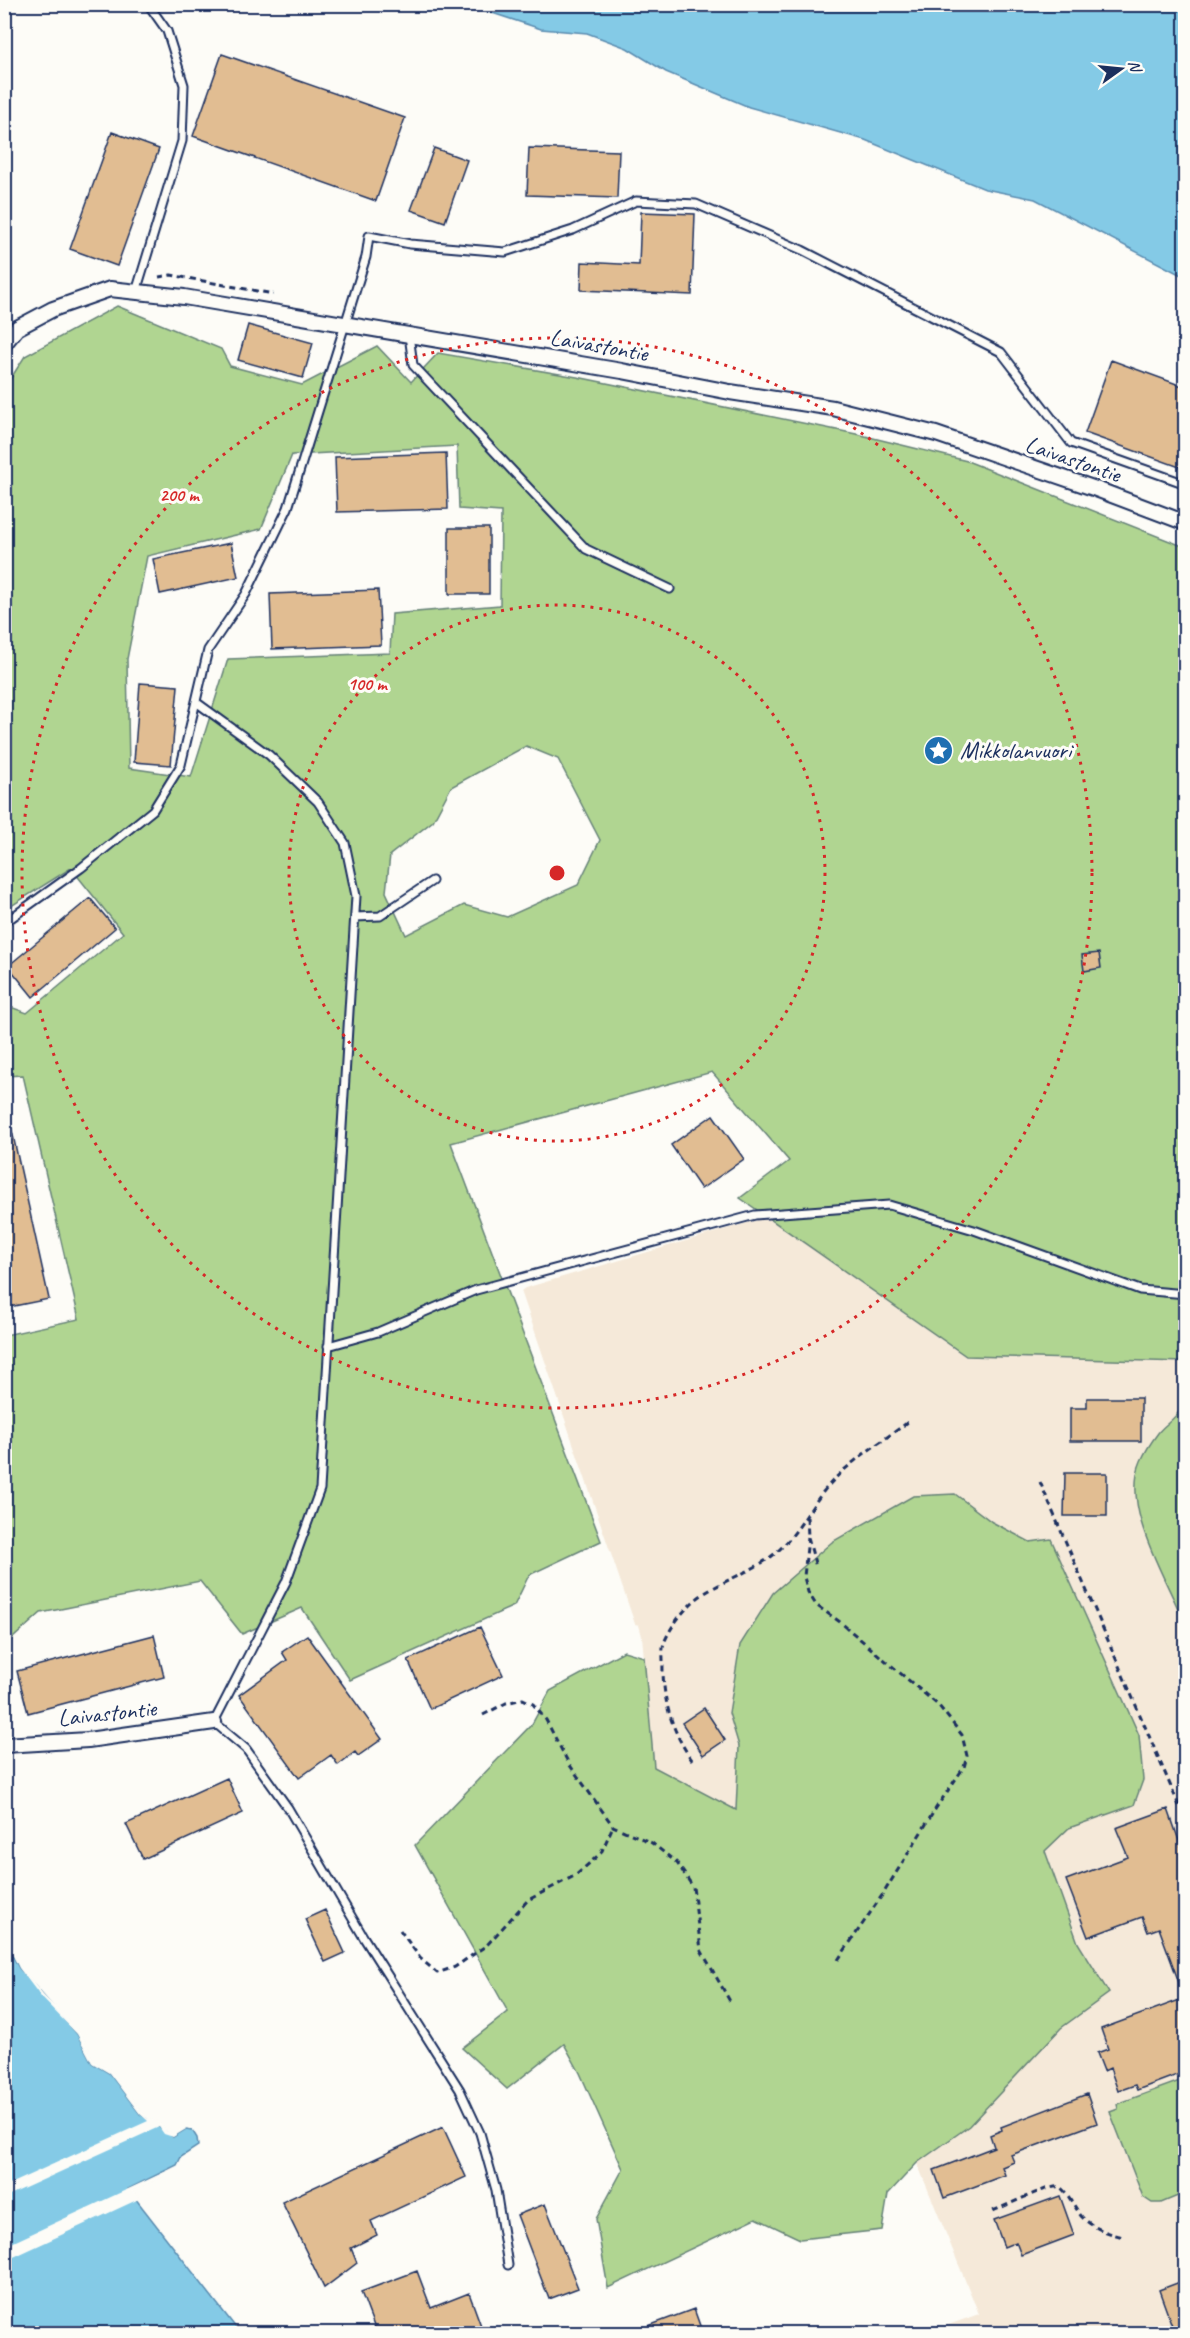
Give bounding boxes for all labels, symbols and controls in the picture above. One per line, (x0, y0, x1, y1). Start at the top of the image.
north arrow (1091, 39, 1151, 99)
text: N (1124, 58, 1146, 76)
street label: Laivastontie (548, 322, 652, 369)
street label: Laivastontie (1021, 429, 1127, 490)
text: 200 m (160, 484, 200, 506)
text: 100 m (348, 673, 388, 695)
place icon: Mikkolanvuori (923, 734, 955, 766)
place label: Mikkolanvuori (960, 735, 1075, 765)
centre of rings (547, 863, 567, 883)
street label: Laivastontie (56, 1693, 160, 1733)

